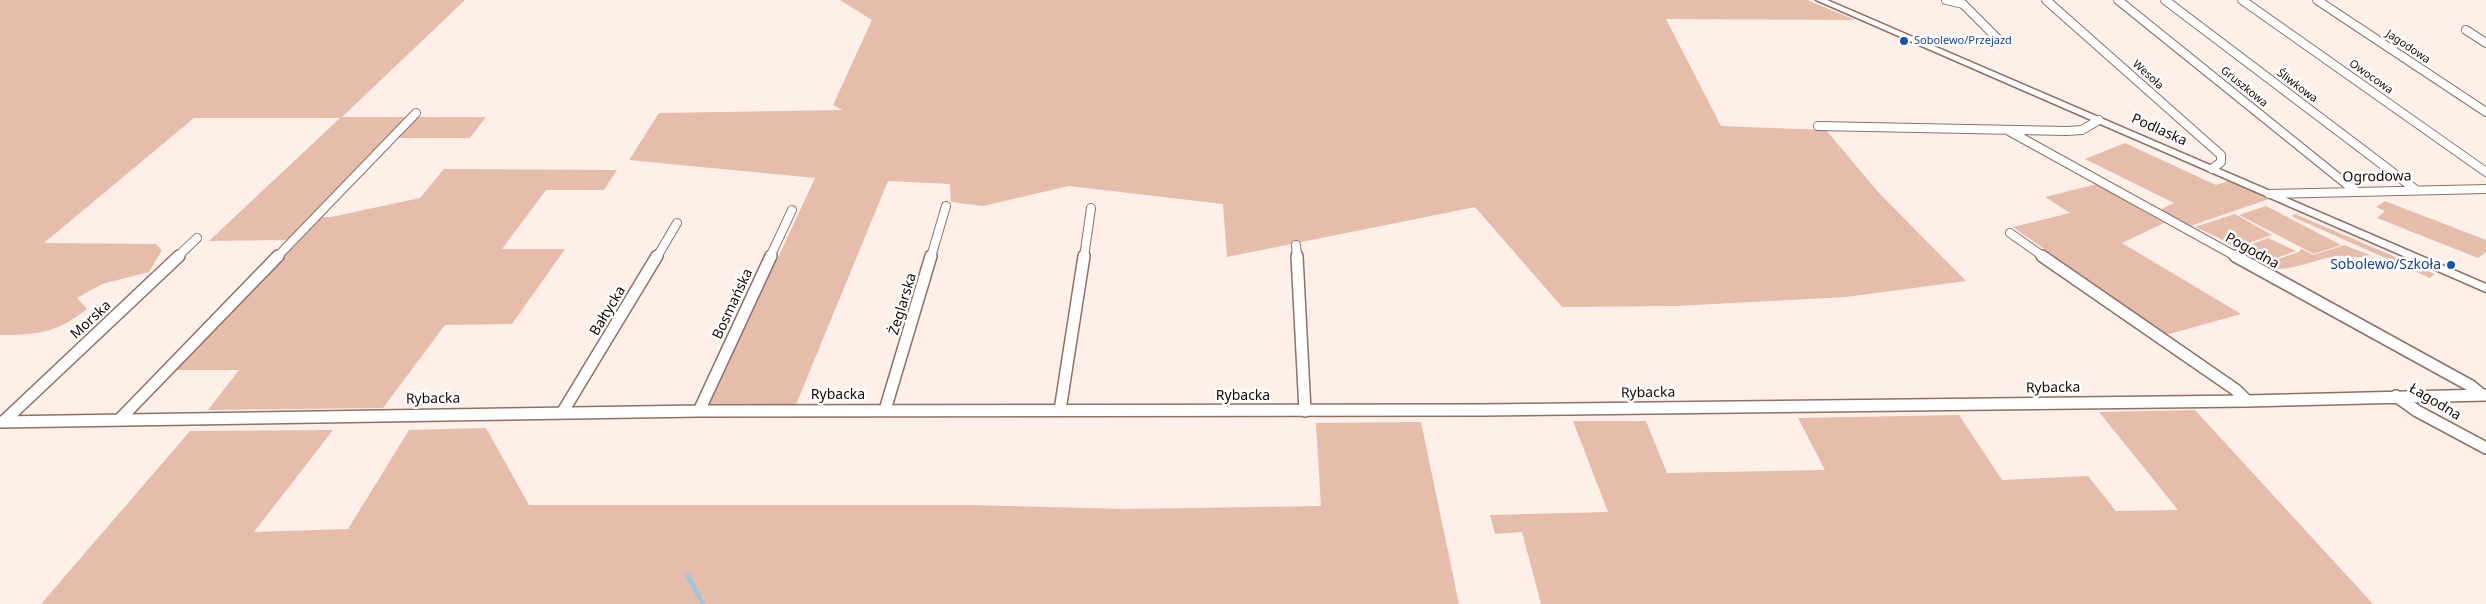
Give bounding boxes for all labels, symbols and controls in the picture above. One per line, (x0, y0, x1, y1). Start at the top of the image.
street label: Jagodowa (2383, 27, 2433, 67)
place label: Sobolewo/Przejazd (1914, 34, 2012, 48)
marker: Sobolewo/Przejazd (1898, 35, 1910, 47)
street label: Owocowa (2347, 57, 2395, 97)
street label: Wesoła (2130, 58, 2166, 92)
street label: Gruszkowa (2218, 64, 2270, 110)
street label: Śliwkowa (2274, 66, 2320, 106)
street label: Podlaska (2129, 110, 2189, 150)
street label: Ogrodowa (2342, 168, 2412, 186)
street label: Pogodna (2222, 229, 2282, 273)
place label: Sobolewo/Szkoła (2330, 257, 2441, 273)
marker: Sobolewo/Szkoła (2445, 259, 2457, 271)
street label: Bosmańska (709, 266, 757, 342)
street label: Żeglarska (886, 271, 920, 337)
street label: Bałtycka (587, 283, 629, 339)
street label: Morska (67, 297, 115, 343)
street label: Rybacka (2026, 379, 2080, 397)
street label: Łagodna (2406, 380, 2464, 424)
street label: Rybacka (1621, 384, 1675, 402)
street label: Rybacka (811, 387, 865, 403)
street label: Rybacka (1216, 388, 1270, 404)
street label: Rybacka (406, 390, 460, 408)

